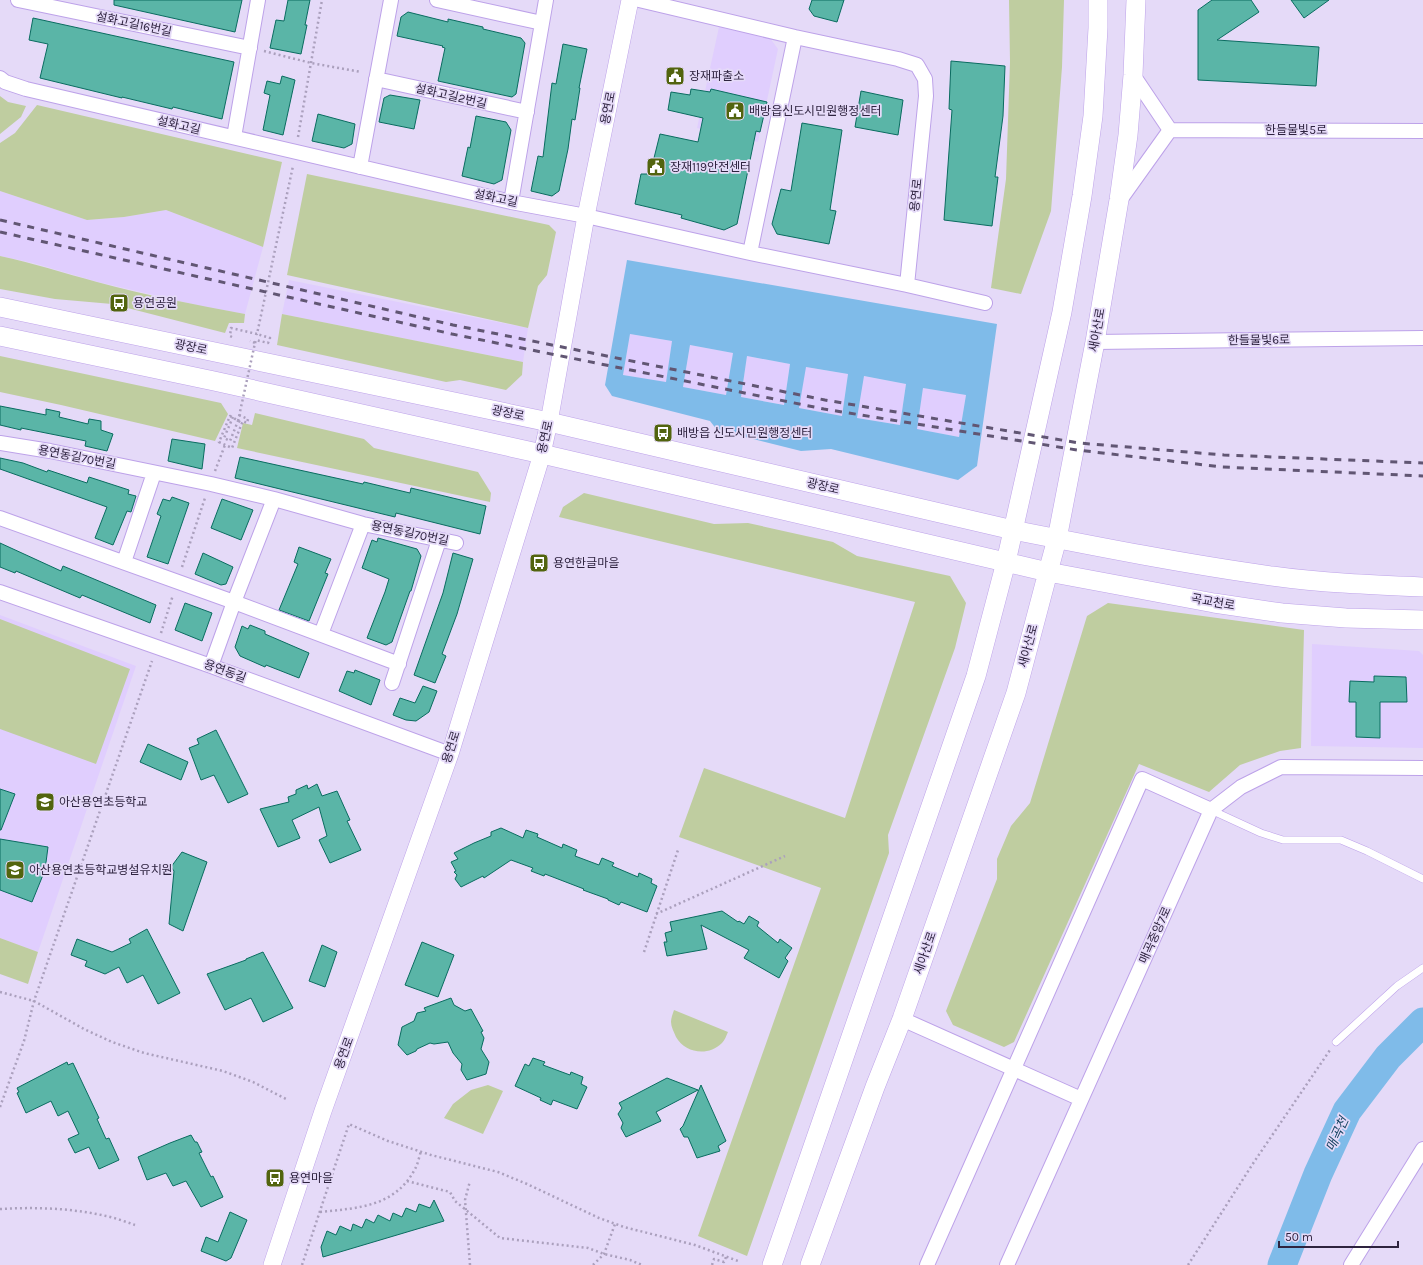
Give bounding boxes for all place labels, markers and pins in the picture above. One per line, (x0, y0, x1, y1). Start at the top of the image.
public building icon: 장재파출소 (664, 65, 686, 87)
place label: 장재파출소 (689, 69, 744, 83)
public building icon: 배방읍신도시민원행정센터 (724, 100, 746, 122)
place label: 배방읍신도시민원행정센터 (749, 104, 881, 118)
public building icon: 장재119안전센터 (645, 156, 667, 178)
place label: 장재119안전센터 (670, 160, 751, 174)
bus stop icon: 용연공원 (108, 292, 130, 314)
place label: 용연공원 (133, 296, 177, 310)
bus stop icon: 배방읍 신도시민원행정센터 (652, 422, 674, 444)
place label: 배방읍 신도시민원행정센터 (677, 426, 812, 440)
bus stop icon: 용연한글마을 (528, 552, 550, 574)
place label: 용연한글마을 (553, 556, 619, 570)
school or university icon: 아산용연초등학교 (34, 791, 56, 813)
place label: 아산용연초등학교 (59, 795, 147, 809)
school or university icon: 아산용연초등학교병설유치원 (4, 859, 26, 881)
place label: 아산용연초등학교병설유치원 (29, 863, 173, 877)
bus stop icon: 용연마을 (264, 1167, 286, 1189)
place label: 용연마을 (289, 1171, 333, 1185)

